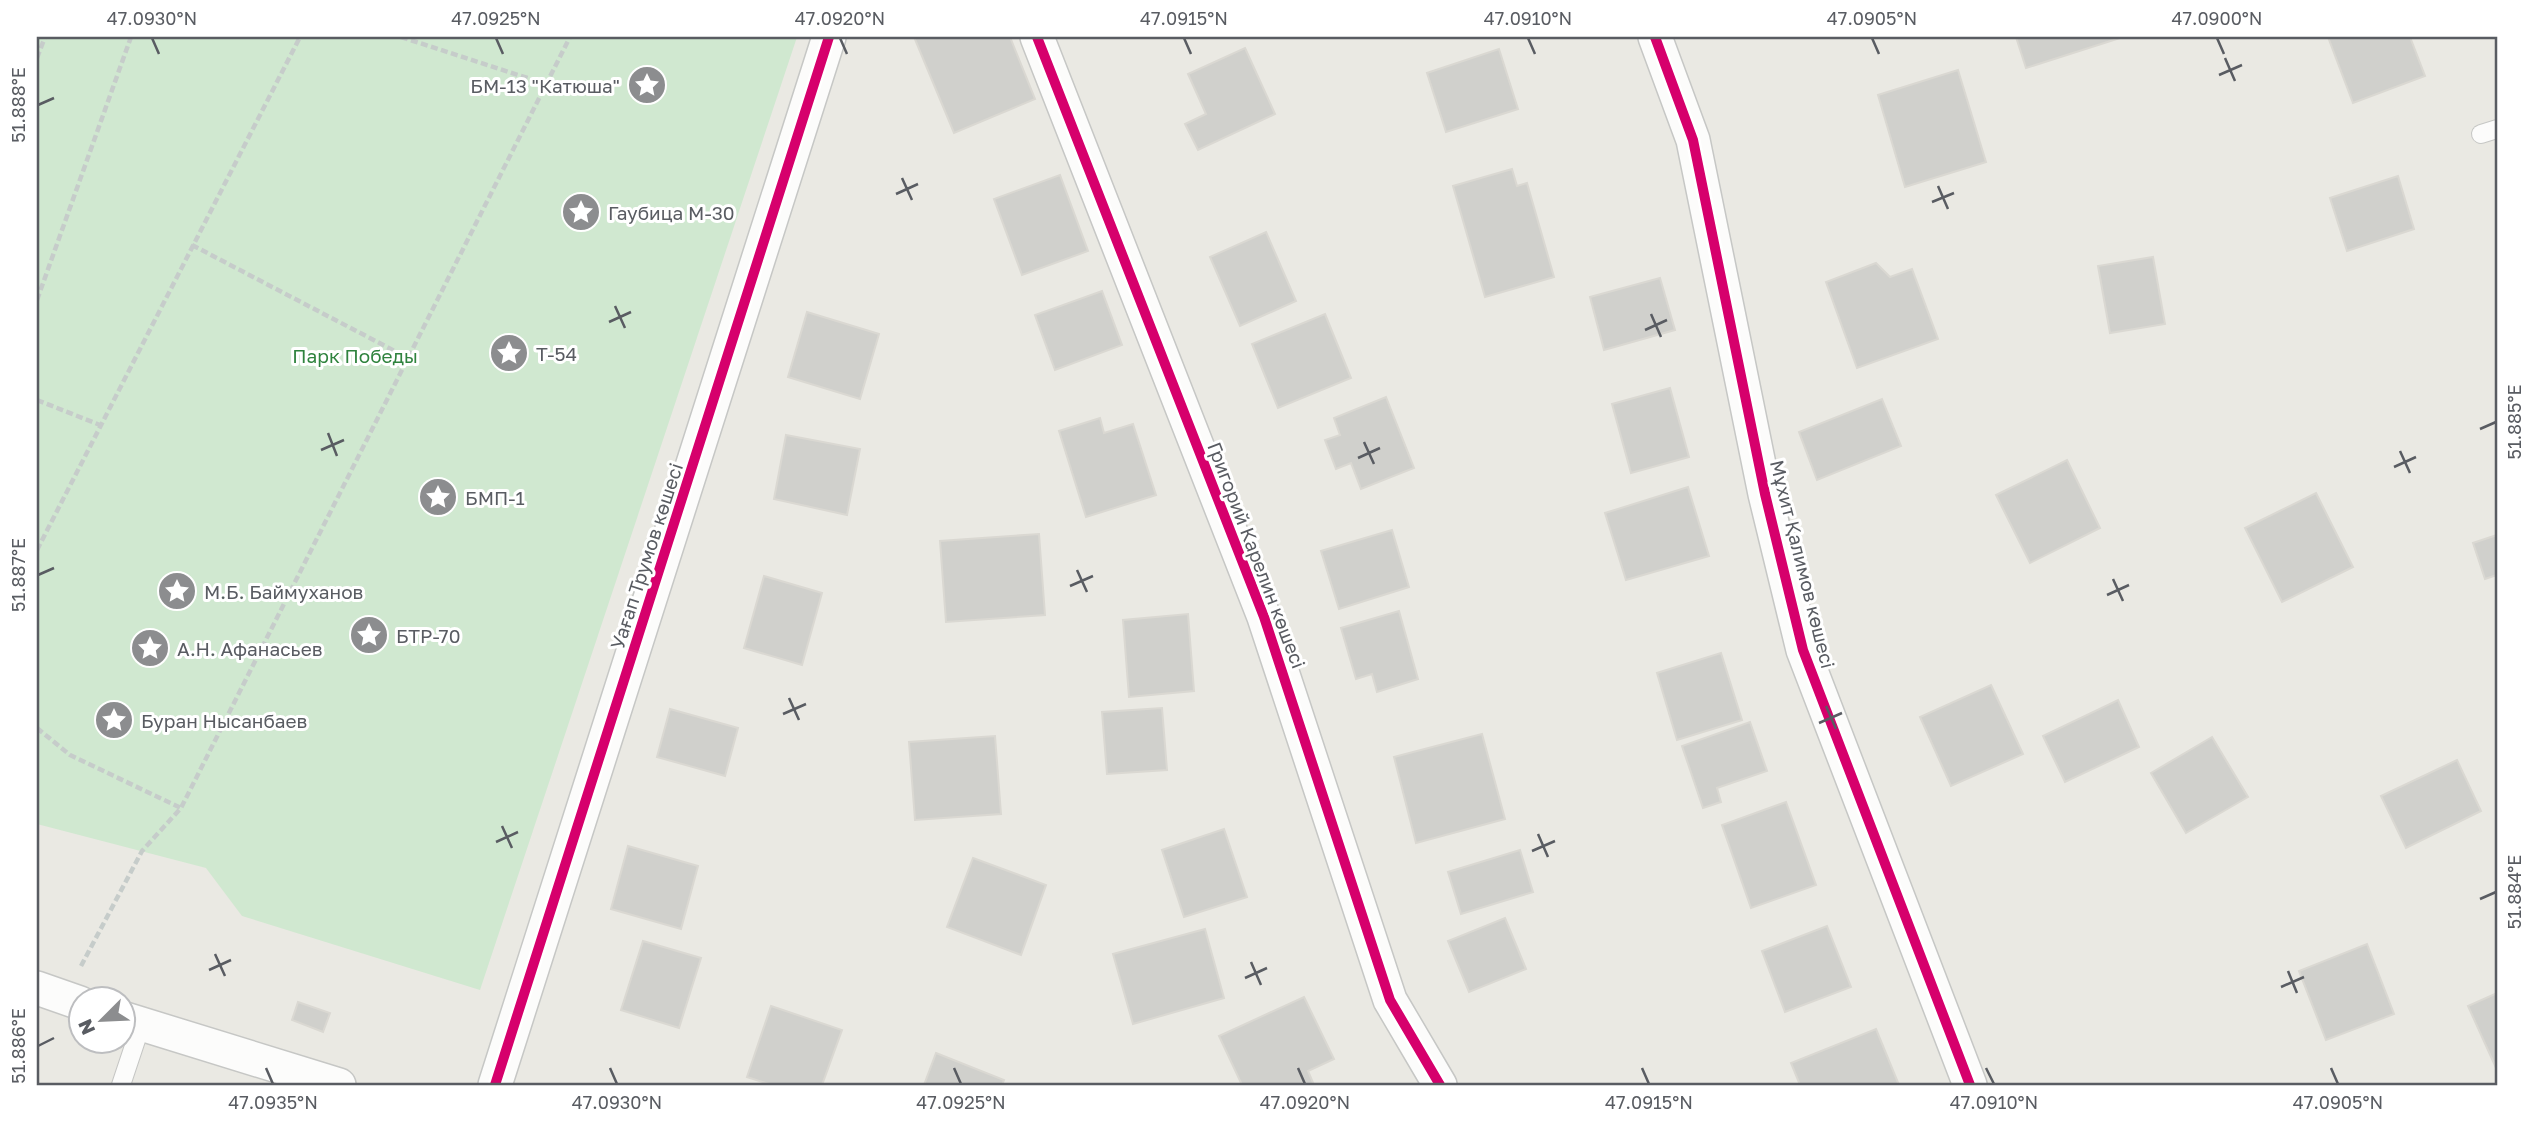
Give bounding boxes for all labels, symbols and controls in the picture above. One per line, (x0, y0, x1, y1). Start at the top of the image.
text: 47.0930°N (107, 7, 197, 29)
text: 47.0925°N (451, 7, 541, 29)
text: 47.0920°N (795, 7, 885, 29)
text: 47.0915°N (1140, 7, 1228, 29)
text: 47.0910°N (1484, 7, 1572, 29)
text: 47.0905°N (1827, 7, 1917, 29)
text: 47.0900°N (2172, 7, 2263, 29)
place icon: БМ-13 "Катюша" (626, 64, 668, 106)
text: 51.888°E (7, 67, 29, 143)
place label: БМ-13 "Катюша" (470, 74, 620, 97)
place icon: Гаубица М-30 (560, 191, 602, 233)
place label: Гаубица М-30 (608, 201, 735, 224)
place icon: Т-54 (488, 332, 530, 374)
place label: Т-54 (536, 342, 577, 365)
park label: Парк Победы (292, 344, 418, 367)
text: 51.885°E (2503, 385, 2525, 459)
street label: Григорий Карелин көшесі (1203, 439, 1311, 671)
street label: Мұхит Қалимов көшесі (1766, 457, 1840, 671)
street label: Уағап Трумов көшесі (605, 460, 687, 652)
place icon: БМП-1 (417, 476, 459, 518)
place label: БМП-1 (465, 486, 525, 509)
text: 51.887°E (7, 538, 29, 612)
place icon: М.Б. Баймуханов (156, 570, 198, 612)
place label: М.Б. Баймуханов (204, 580, 363, 603)
place icon: БТР-70 (348, 614, 390, 656)
place label: БТР-70 (396, 624, 460, 647)
place icon: А.Н. Афанасьев (129, 627, 171, 669)
place label: А.Н. Афанасьев (177, 637, 322, 660)
place icon: Буран Нысанбаев (93, 699, 135, 741)
place label: Буран Нысанбаев (141, 709, 307, 732)
text: 51.884°E (2503, 855, 2525, 929)
north arrow (66, 986, 136, 1056)
text: 51.886°E (7, 1008, 29, 1084)
text: N (73, 1016, 99, 1038)
text: 47.0935°N (228, 1091, 318, 1113)
text: 47.0930°N (572, 1091, 662, 1113)
text: 47.0925°N (916, 1091, 1006, 1113)
text: 47.0920°N (1260, 1091, 1350, 1113)
text: 47.0915°N (1605, 1091, 1693, 1113)
text: 47.0910°N (1950, 1091, 2038, 1113)
text: 47.0905°N (2293, 1091, 2383, 1113)

